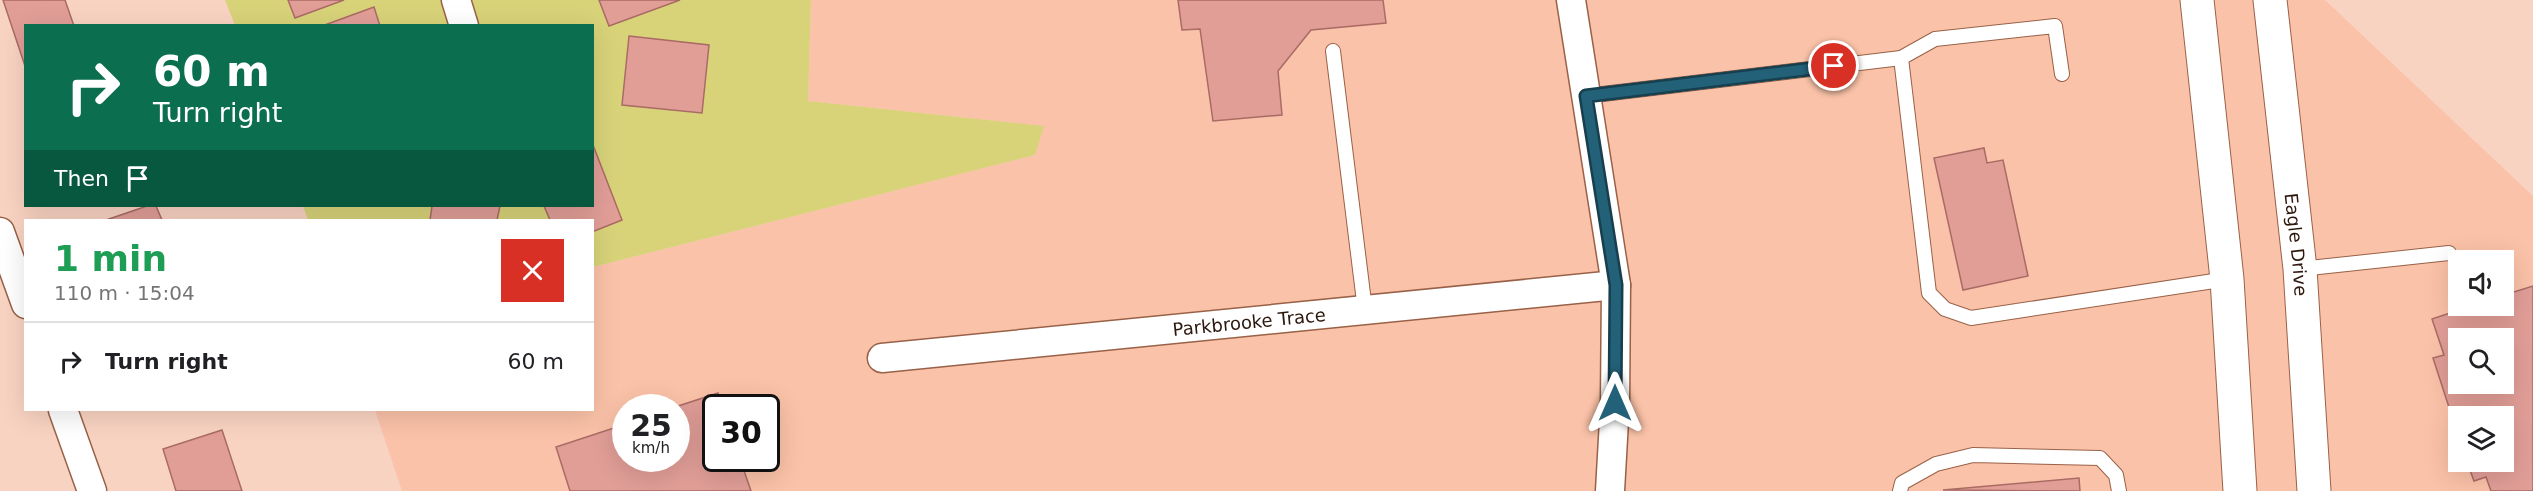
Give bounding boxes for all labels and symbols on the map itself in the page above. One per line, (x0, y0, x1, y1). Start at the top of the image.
pin (1808, 40, 1859, 91)
street label: Eagle Drive (2281, 192, 2312, 297)
street label: Parkbrooke Trace (1172, 303, 1327, 340)
position arrow (1583, 371, 1647, 435)
speed limit sign: 30 (702, 394, 780, 472)

